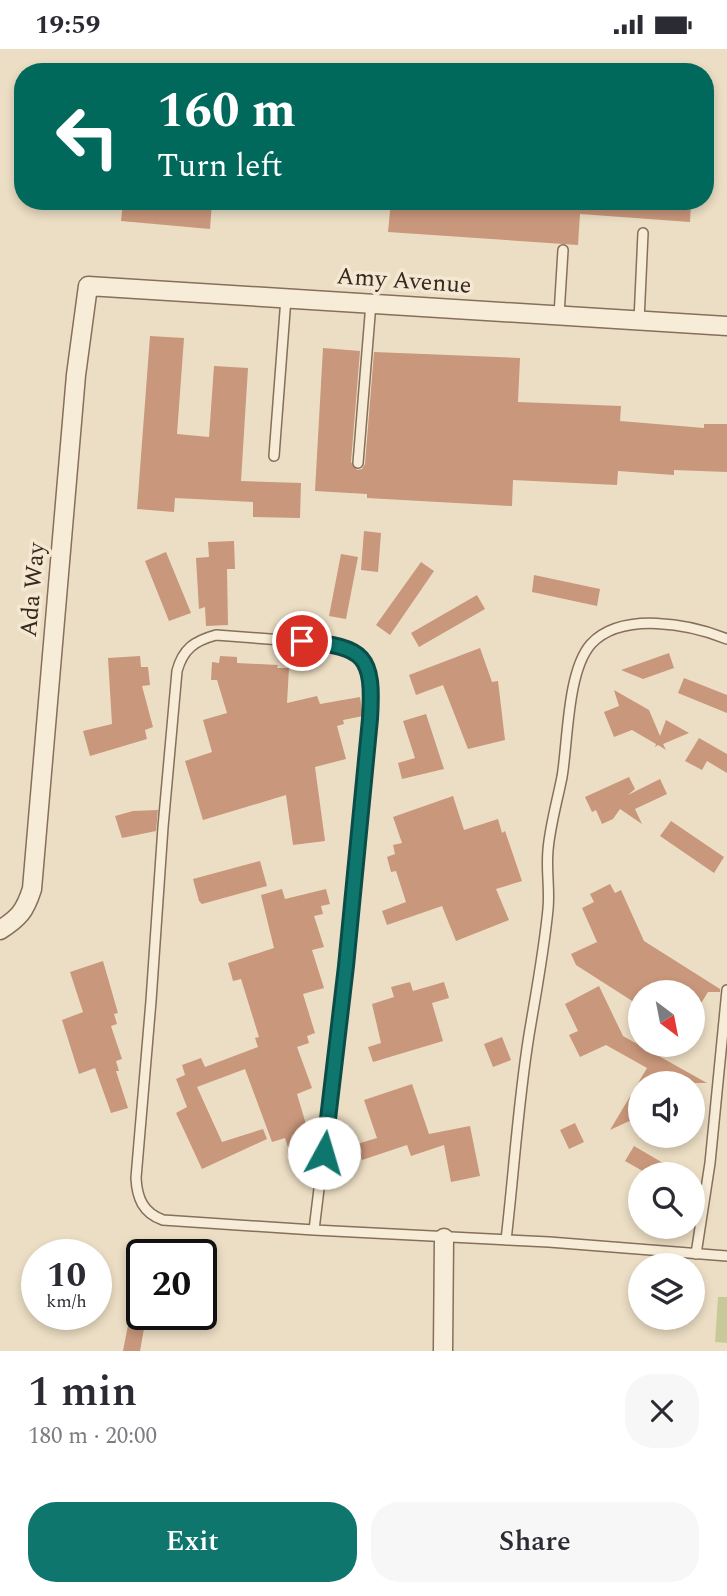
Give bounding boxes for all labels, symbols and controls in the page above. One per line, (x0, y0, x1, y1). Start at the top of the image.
text: 19:59 (35, 5, 100, 45)
text: 160 m (157, 74, 296, 149)
icon: left (42, 91, 133, 182)
text: Turn left (157, 142, 283, 191)
street label: Amy Avenue (335, 258, 473, 304)
street label: Ada Way (11, 540, 55, 639)
pin (272, 611, 332, 671)
icon: arrive (283, 622, 321, 660)
north arrow (628, 980, 705, 1057)
map controls (628, 980, 705, 1330)
button: sound (628, 1071, 705, 1148)
position arrow (287, 1116, 361, 1190)
button: search (628, 1162, 705, 1239)
speed limit sign: 20 (126, 1239, 217, 1330)
text: 10 (47, 1249, 86, 1302)
button: layers (628, 1253, 705, 1330)
text: km/h (46, 1288, 87, 1315)
text: 1 min (28, 1361, 137, 1424)
button: close (625, 1374, 699, 1448)
text: 180 m · 20:00 (28, 1419, 157, 1454)
button: Exit (28, 1502, 357, 1582)
button: Share (371, 1502, 699, 1582)

